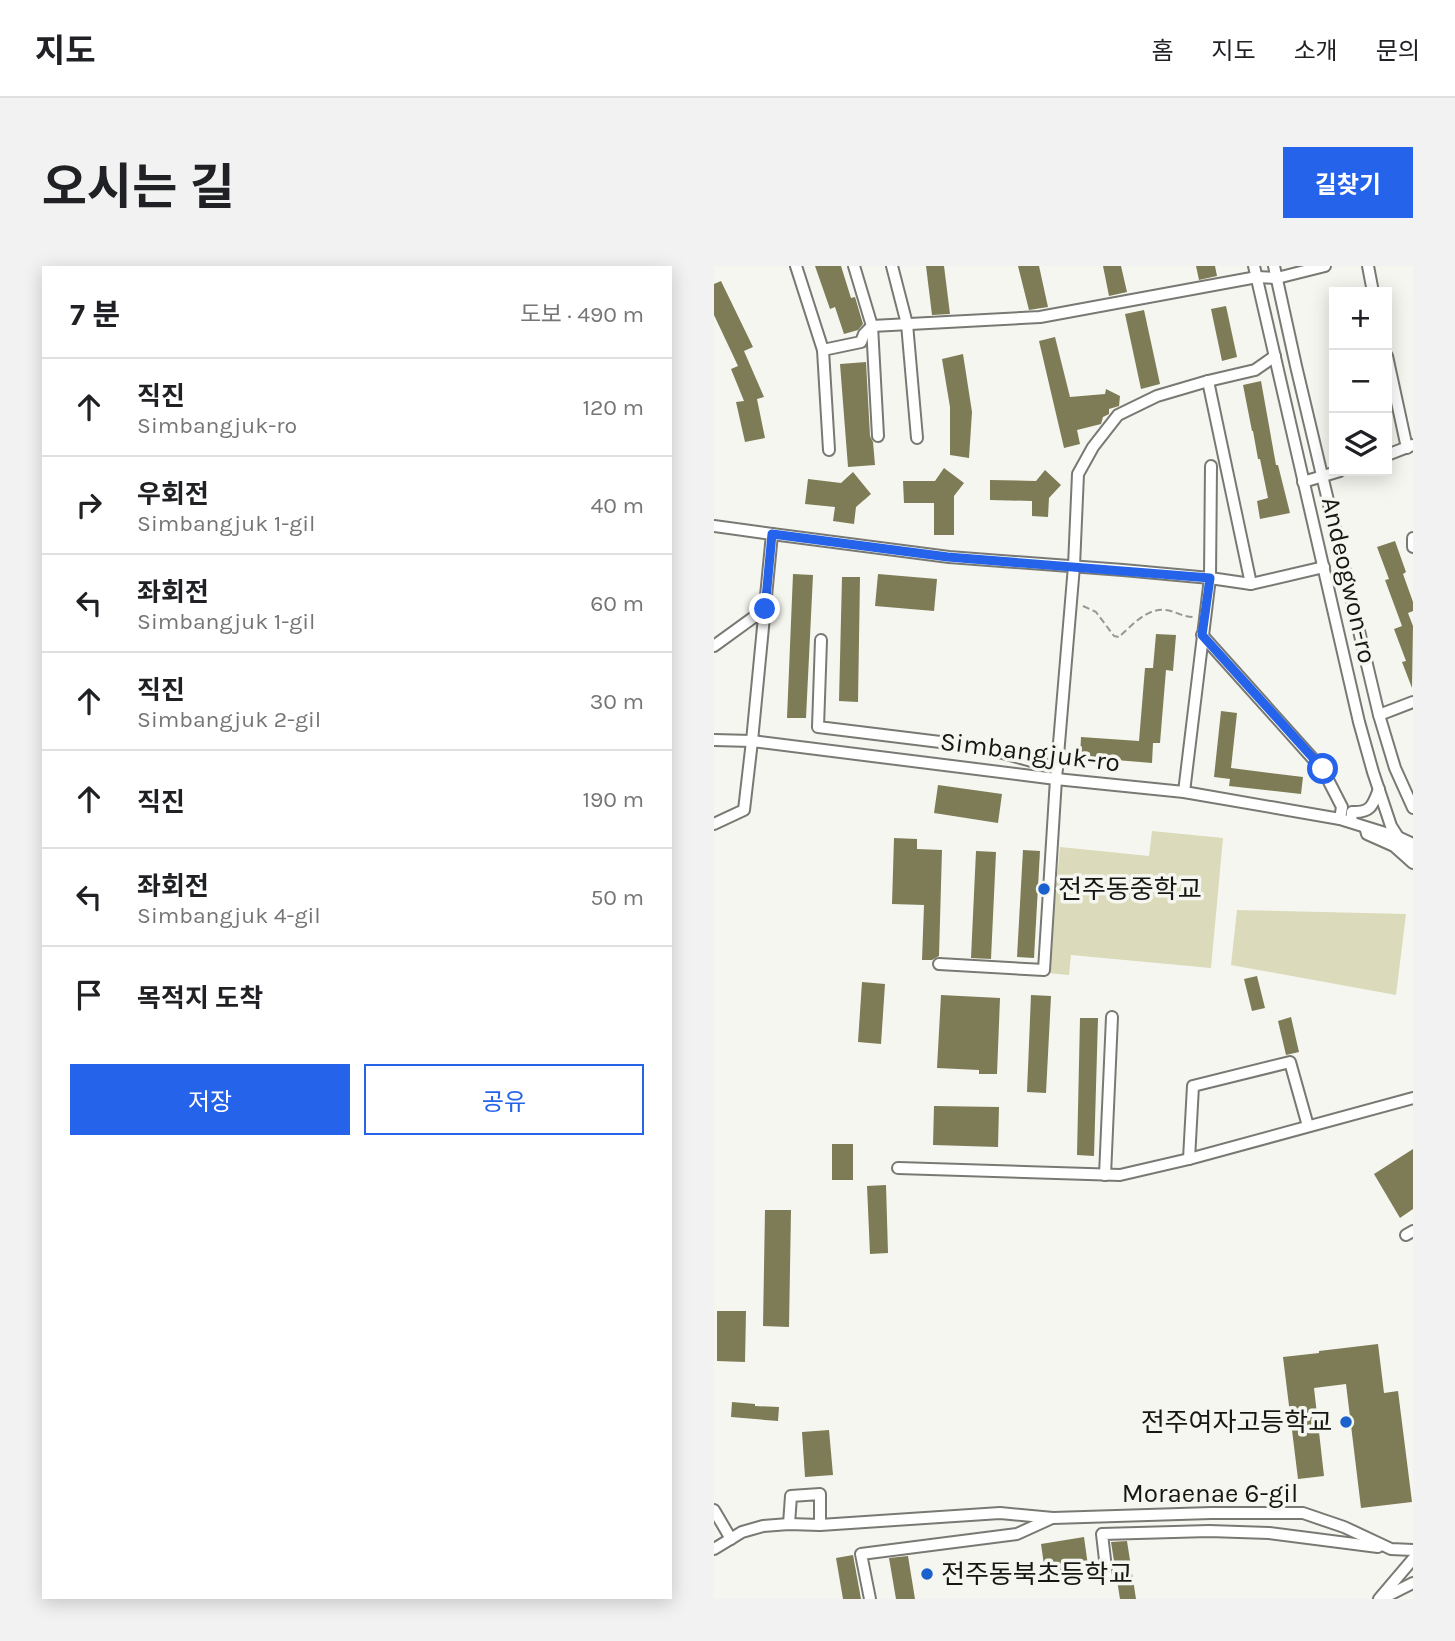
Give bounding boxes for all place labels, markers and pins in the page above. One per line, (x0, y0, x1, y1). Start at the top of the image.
place label: 전주동중학교 (1058, 874, 1202, 905)
marker: 전주동중학교 (1036, 881, 1052, 897)
place label: 전주여자고등학교 (1141, 1407, 1332, 1438)
marker: 전주여자고등학교 (1338, 1414, 1354, 1430)
place label: 전주동북초등학교 (941, 1559, 1132, 1590)
marker: 전주동북초등학교 (919, 1566, 935, 1582)

